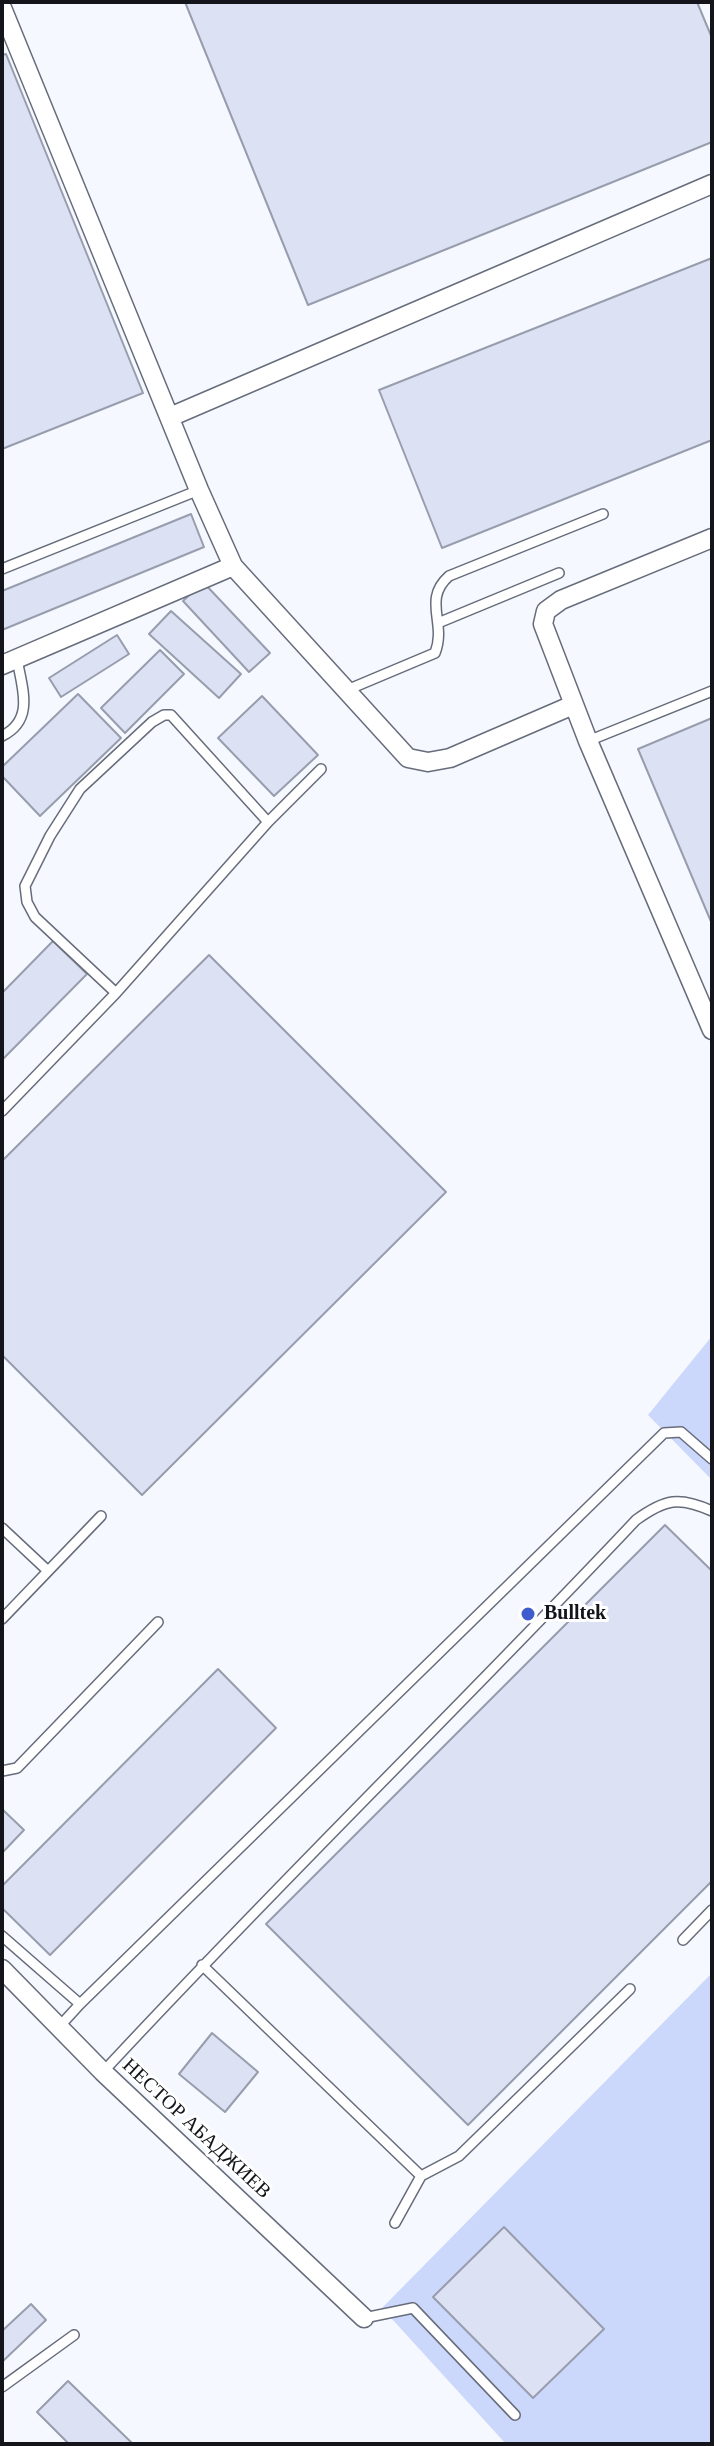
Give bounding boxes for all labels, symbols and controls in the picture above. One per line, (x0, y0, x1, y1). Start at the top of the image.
place label: Bulltek (544, 1602, 606, 1626)
marker: Bulltek (519, 1605, 537, 1623)
street label: НЕСТОР АБАДЖИЕВ (117, 2054, 275, 2204)

